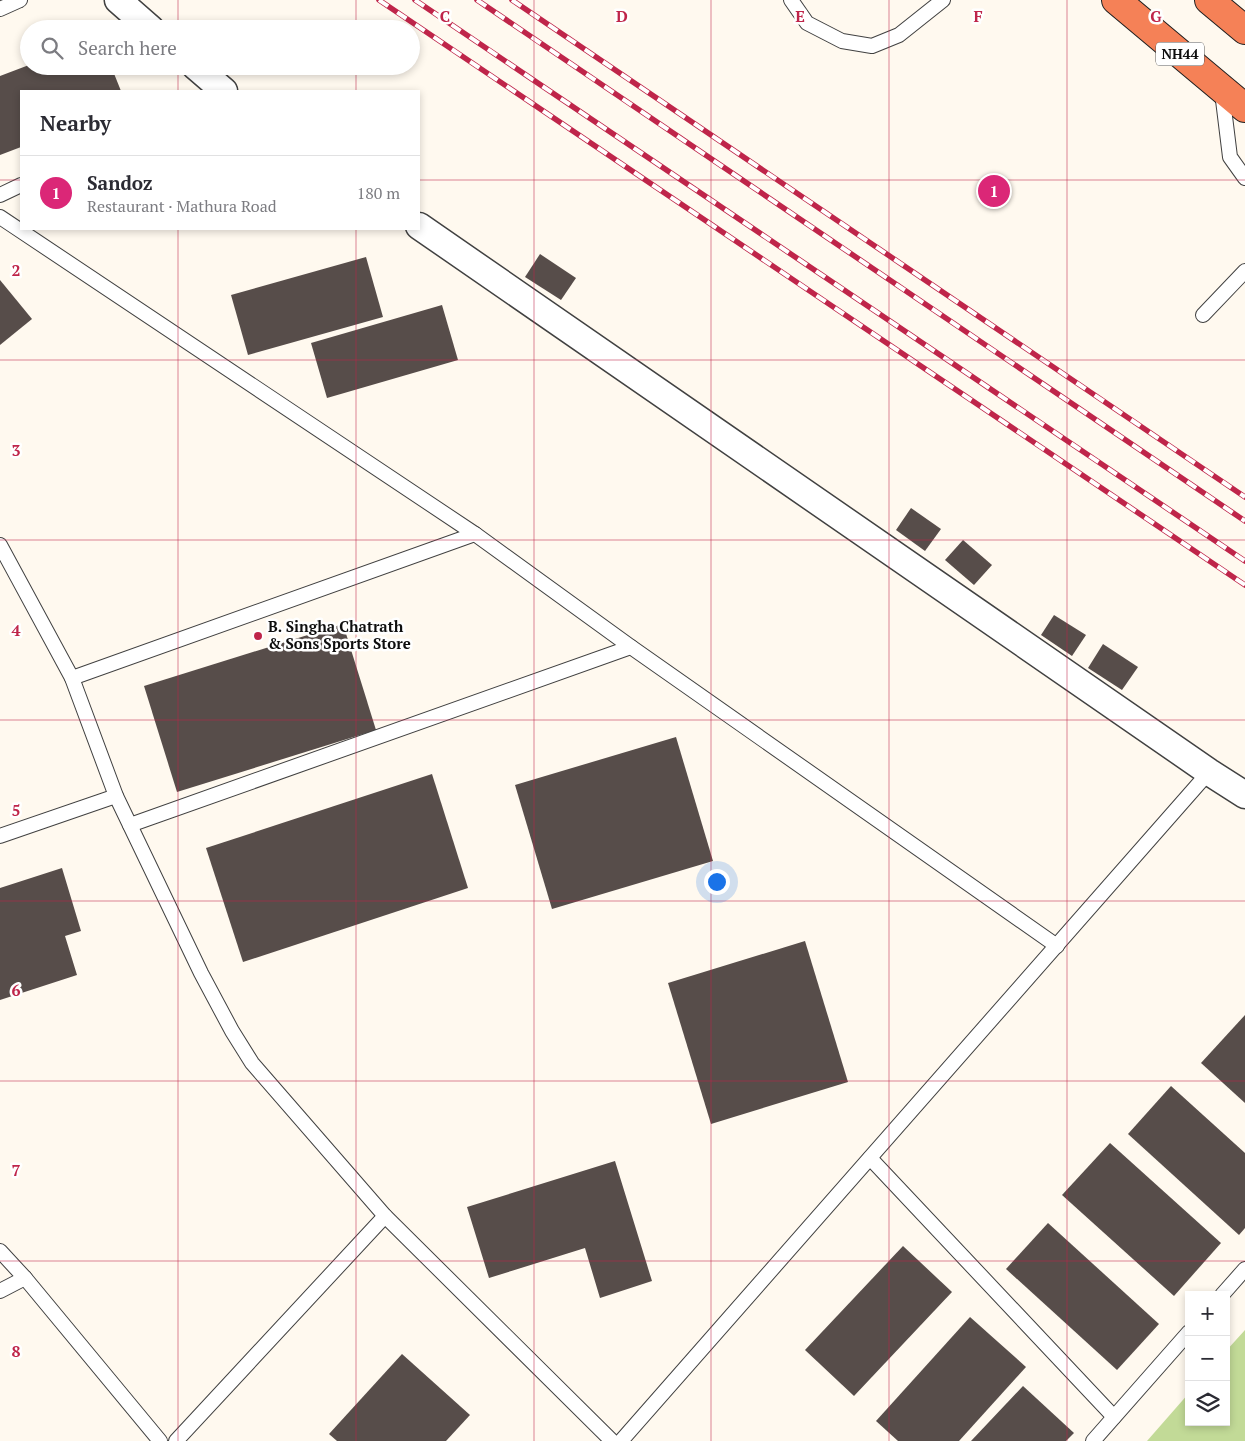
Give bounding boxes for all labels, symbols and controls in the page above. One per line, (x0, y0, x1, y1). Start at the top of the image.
text: C (440, 5, 450, 27)
text: D (616, 5, 628, 27)
text: E (795, 5, 805, 27)
text: F (973, 5, 983, 27)
text: G (1150, 5, 1162, 27)
search box (20, 20, 420, 75)
icon: search (38, 34, 66, 62)
text: Search here (78, 35, 177, 60)
road number: NH44 (1156, 42, 1204, 66)
text: Nearby (40, 109, 111, 137)
text: Sandoz (87, 170, 153, 195)
pin: 1 (978, 172, 1010, 210)
text: 1 (51, 182, 61, 204)
text: 180 m (357, 182, 400, 204)
text: Restaurant · Mathura Road (87, 195, 277, 217)
text: 2 (11, 259, 21, 281)
text: 3 (11, 439, 21, 461)
place label: B. Singha Chatrath & Sons Sports Store (268, 616, 411, 653)
text: 4 (11, 619, 21, 641)
marker: B. Singha Chatrath & Sons Sports Store (252, 630, 264, 642)
text: 5 (11, 799, 21, 821)
your location (704, 869, 730, 895)
text: 6 (11, 979, 21, 1001)
text: 7 (11, 1159, 21, 1181)
map controls (1185, 1291, 1230, 1426)
button: + (1185, 1291, 1230, 1336)
button: − (1185, 1336, 1230, 1381)
text: 8 (11, 1340, 21, 1362)
button: layers (1185, 1381, 1230, 1426)

